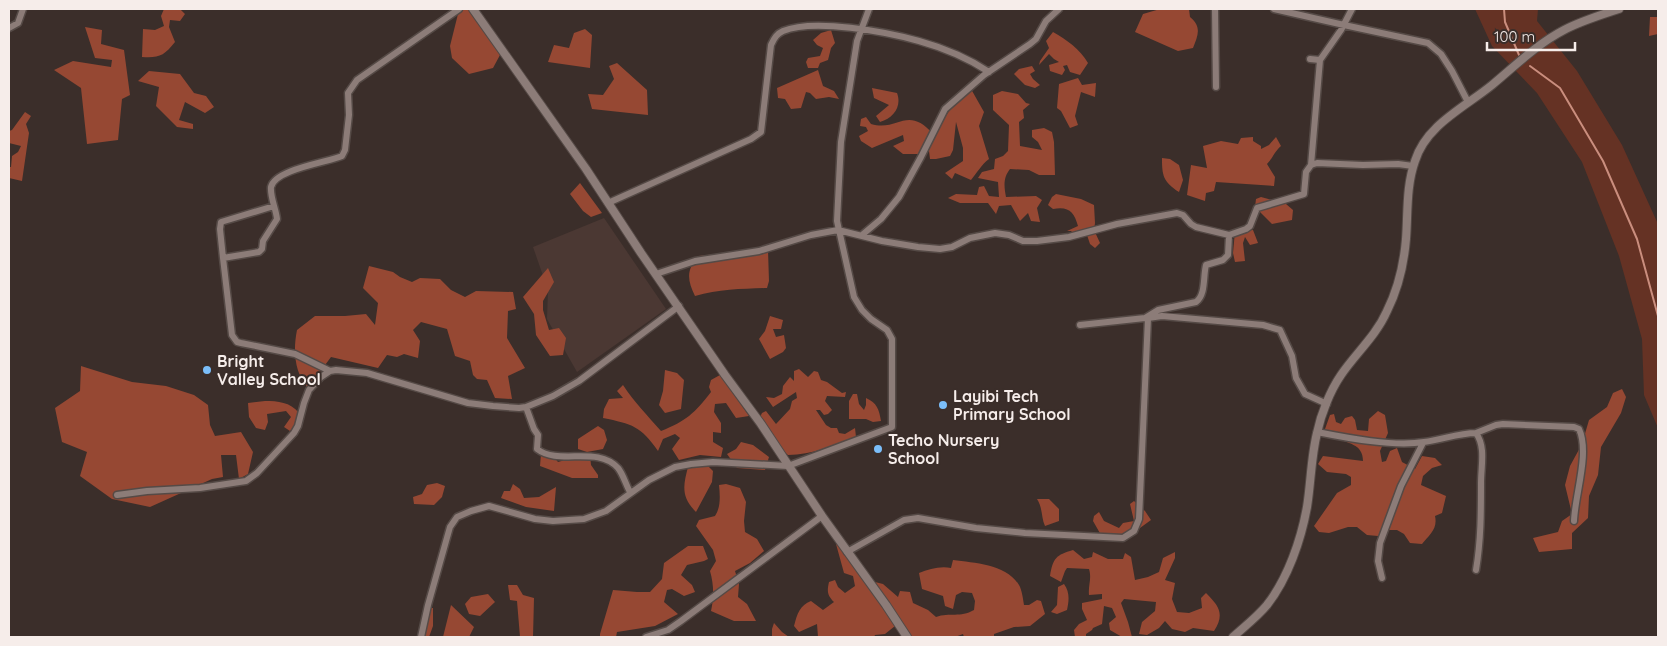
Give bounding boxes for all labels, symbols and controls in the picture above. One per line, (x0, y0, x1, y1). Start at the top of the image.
scale bar (1487, 20, 1574, 52)
text: 100 m (1494, 27, 1535, 46)
place label: Bright Valley School (217, 351, 321, 389)
marker: Bright Valley School (201, 364, 213, 376)
place label: Layibi Tech Primary School (953, 386, 1071, 424)
marker: Layibi Tech Primary School (937, 399, 949, 411)
place label: Techo Nursery School (888, 430, 999, 468)
marker: Techo Nursery School (872, 443, 884, 455)

